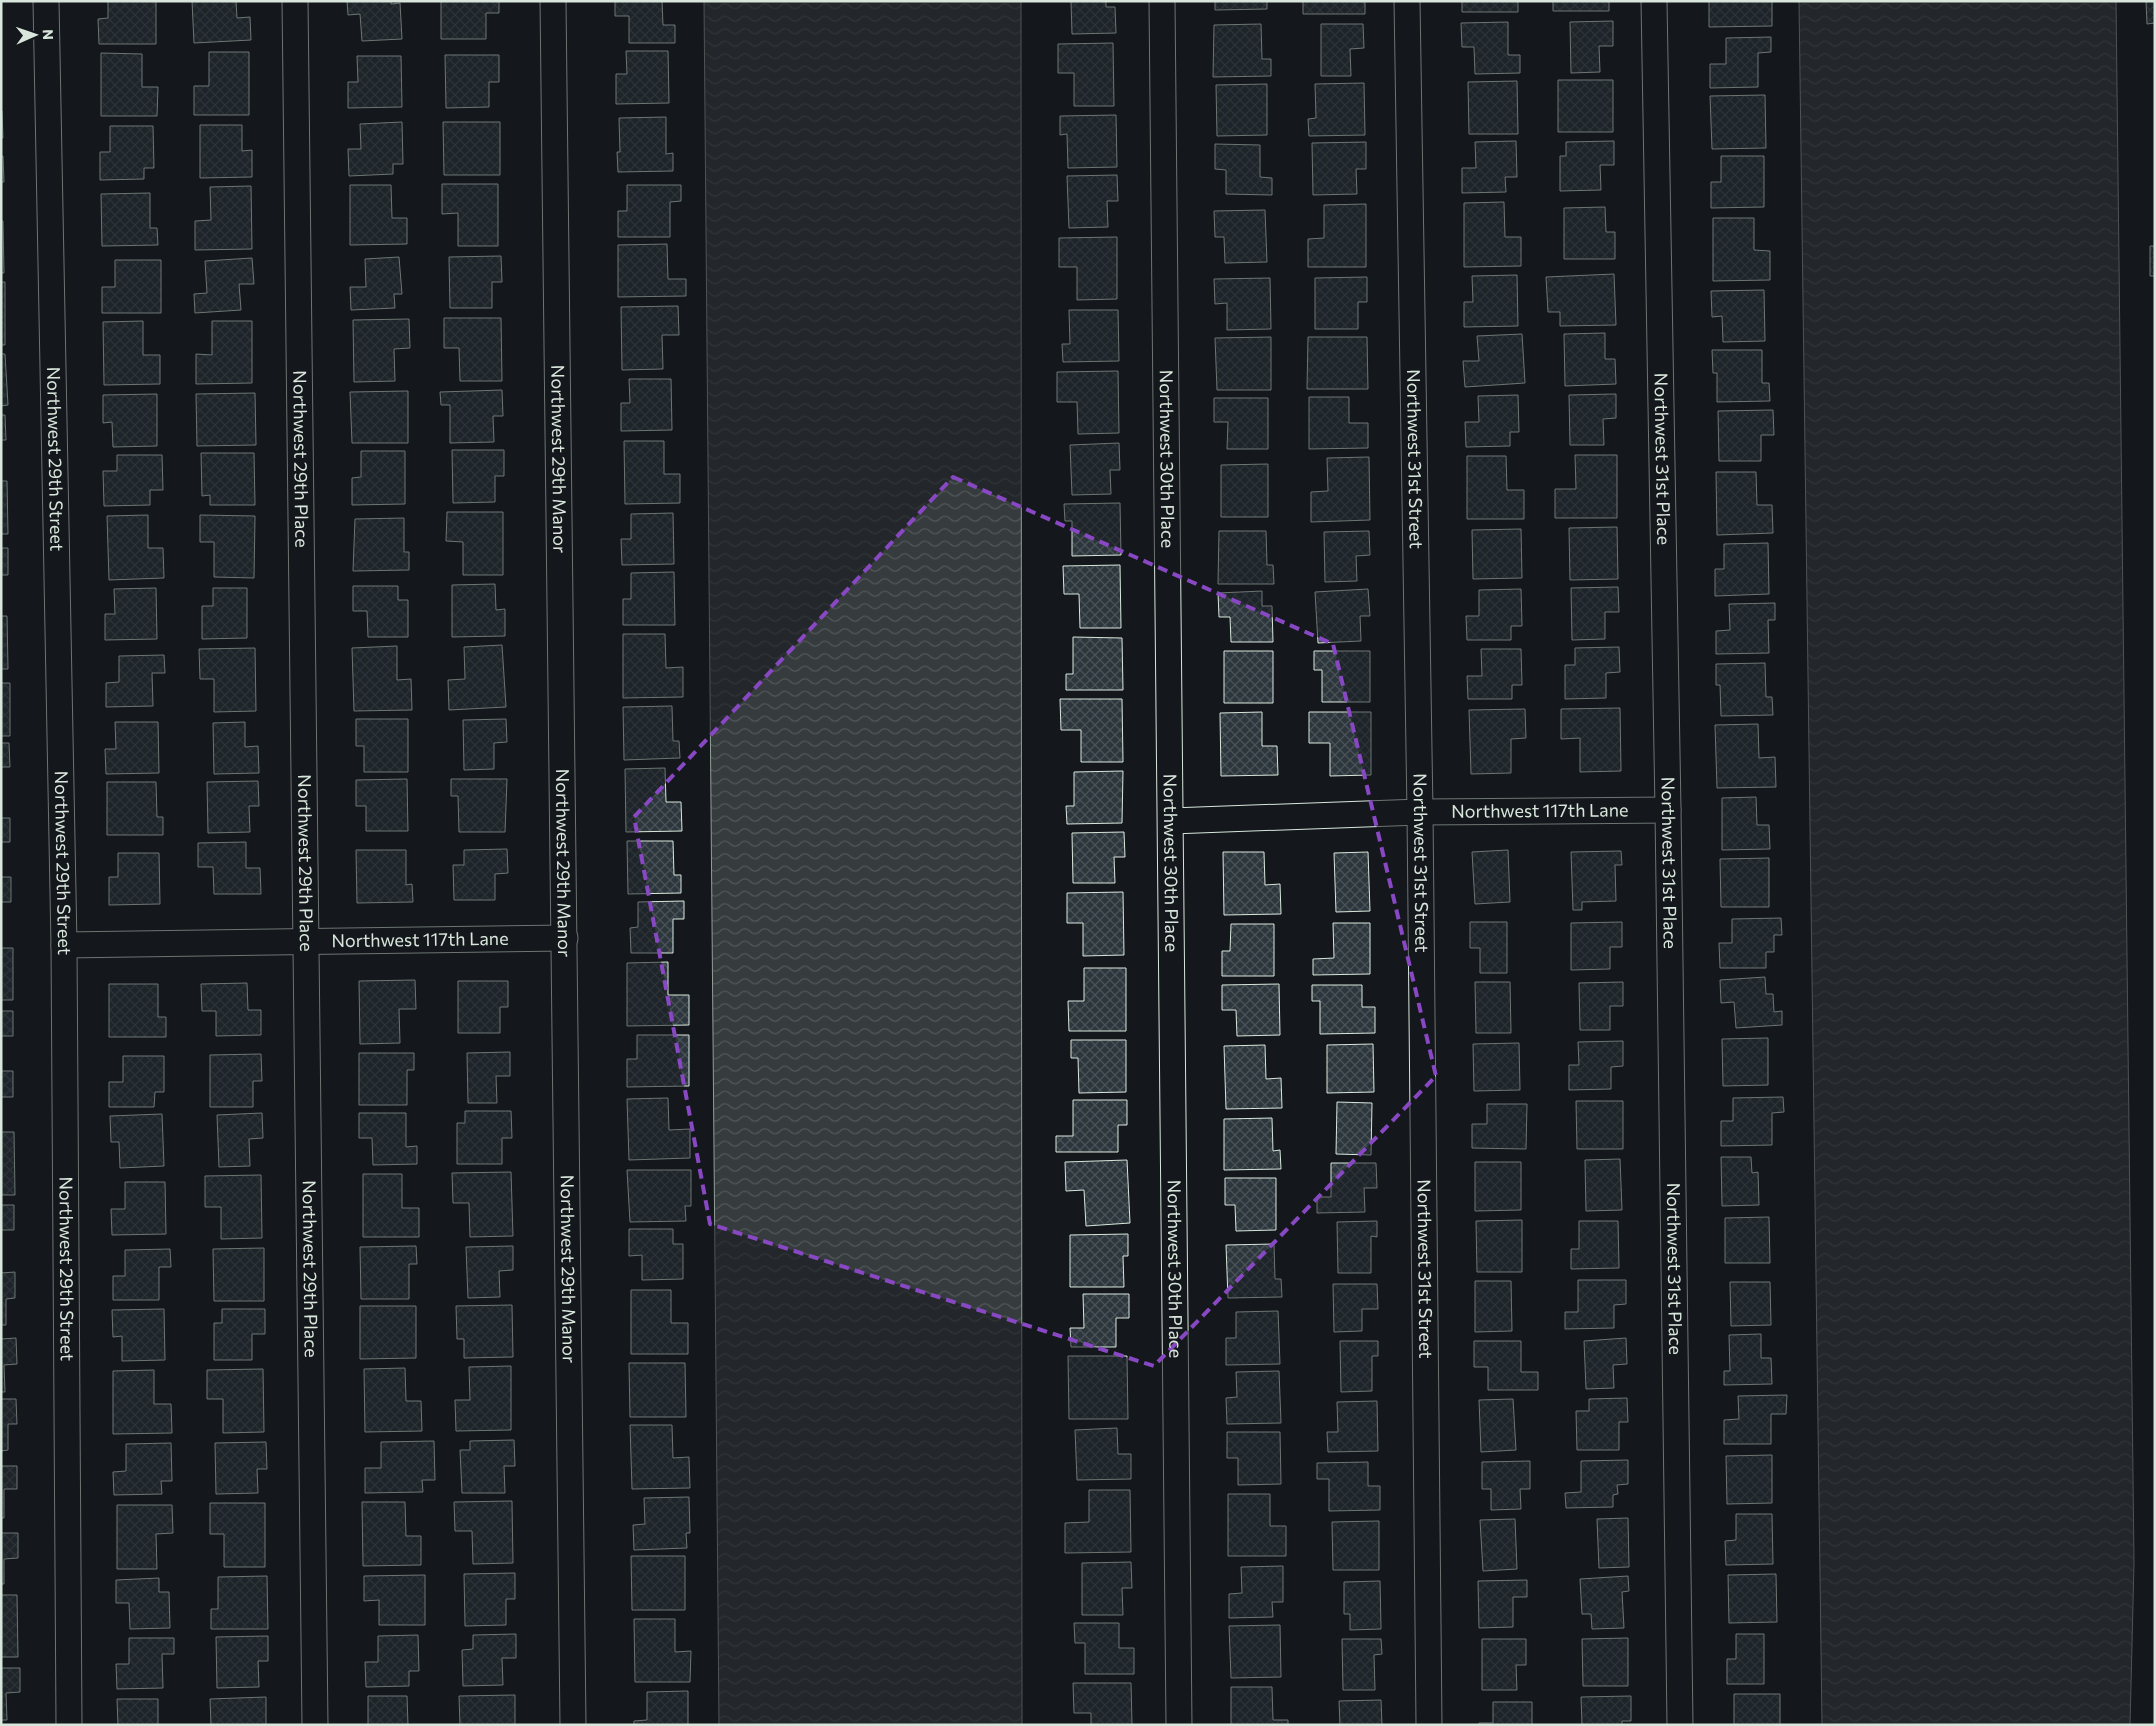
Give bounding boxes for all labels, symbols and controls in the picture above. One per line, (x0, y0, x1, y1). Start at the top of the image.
north arrow (10, 10, 60, 60)
text: N (40, 29, 57, 40)
street label: Northwest 29th Manor (547, 365, 571, 553)
street label: Northwest 29th Street (43, 366, 68, 551)
street label: Northwest 31st Street (1403, 369, 1428, 549)
street label: Northwest 29th Place (289, 370, 313, 548)
street label: Northwest 30th Place (1156, 370, 1179, 548)
street label: Northwest 31st Place (1650, 373, 1675, 545)
street label: Northwest 29th Manor (552, 769, 576, 957)
street label: Northwest 29th Street (51, 770, 76, 955)
street label: Northwest 31st Street (1409, 773, 1433, 953)
street label: Northwest 29th Place (294, 774, 318, 952)
street label: Northwest 30th Place (1160, 774, 1183, 952)
street label: Northwest 31st Place (1657, 777, 1682, 949)
street label: Northwest 117th Lane (1451, 798, 1629, 822)
street label: Northwest 117th Lane (331, 927, 509, 951)
street label: Northwest 29th Manor (557, 1175, 581, 1363)
street label: Northwest 29th Street (55, 1176, 79, 1361)
street label: Northwest 31st Street (1414, 1179, 1437, 1359)
street label: Northwest 29th Place (299, 1180, 323, 1358)
street label: Northwest 30th Place (1164, 1180, 1187, 1358)
street label: Northwest 31st Place (1663, 1183, 1687, 1355)

